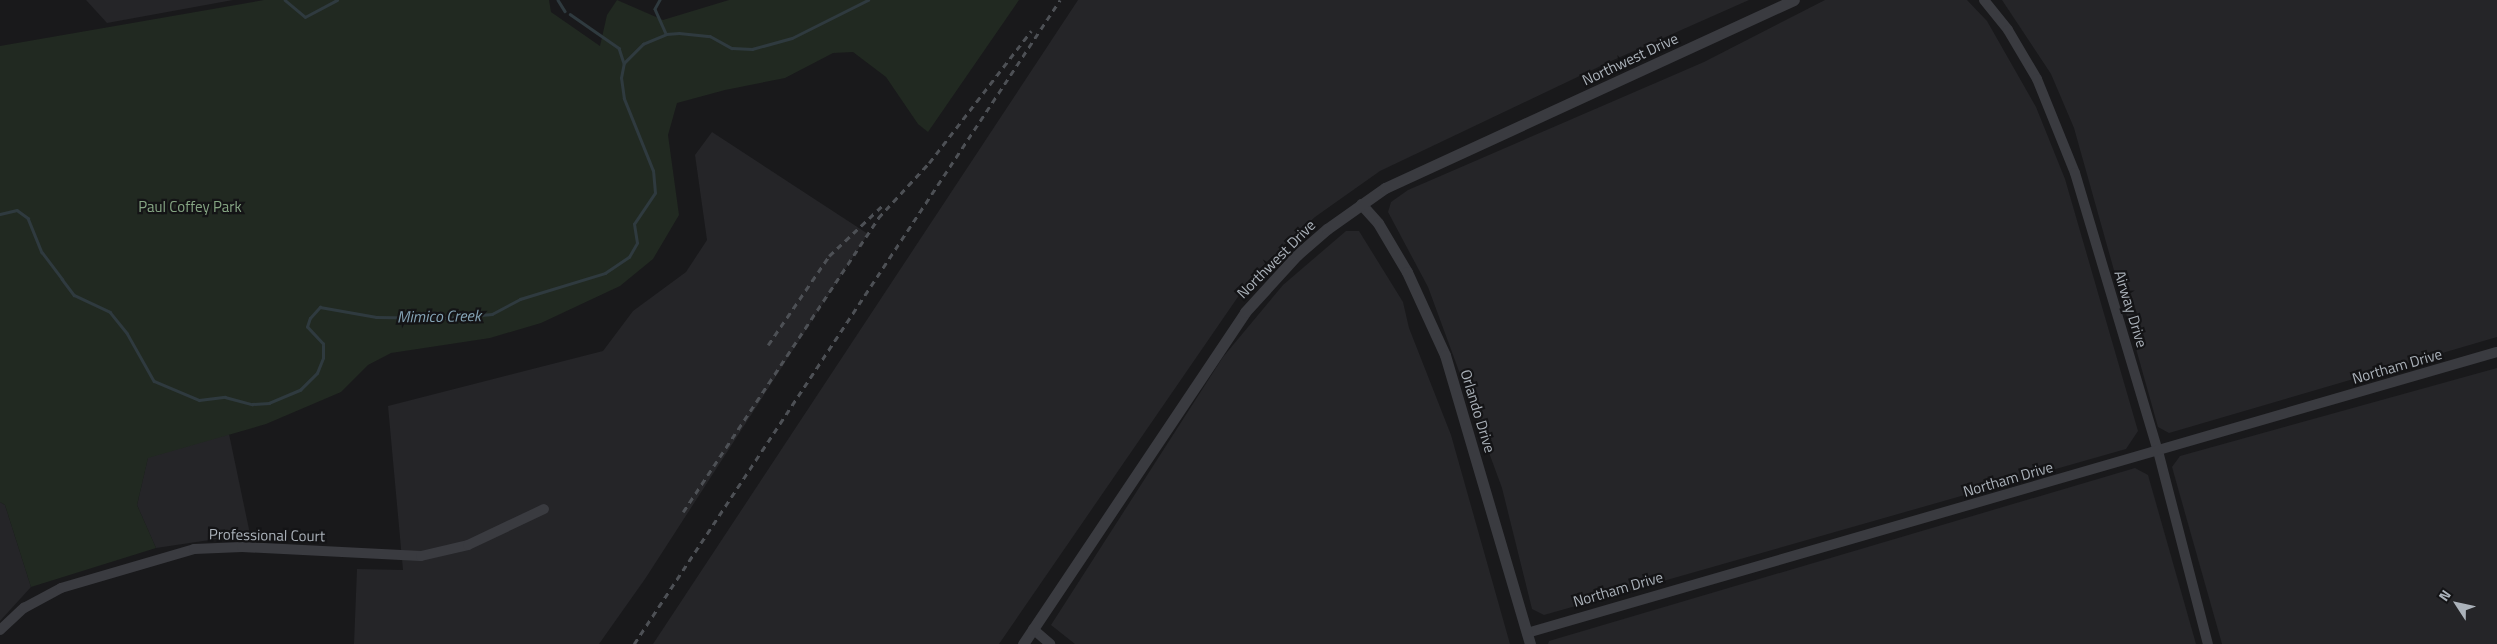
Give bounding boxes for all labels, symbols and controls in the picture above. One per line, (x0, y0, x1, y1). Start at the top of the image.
street label: Northwest Drive (1579, 29, 1681, 89)
park label: Paul Coffey Park (138, 198, 242, 216)
street label: Northwest Drive (1233, 216, 1319, 302)
street label: Airway Drive (2111, 268, 2151, 350)
water label: Mimico Creek (397, 306, 481, 326)
street label: Northam Drive (2350, 345, 2444, 387)
street label: Orlando Drive (1457, 367, 1499, 455)
street label: Northam Drive (1961, 458, 2055, 500)
street label: Professional Court (209, 525, 325, 545)
street label: Northam Drive (1571, 568, 1665, 610)
north arrow (2432, 579, 2482, 629)
text: N (2433, 585, 2456, 605)

